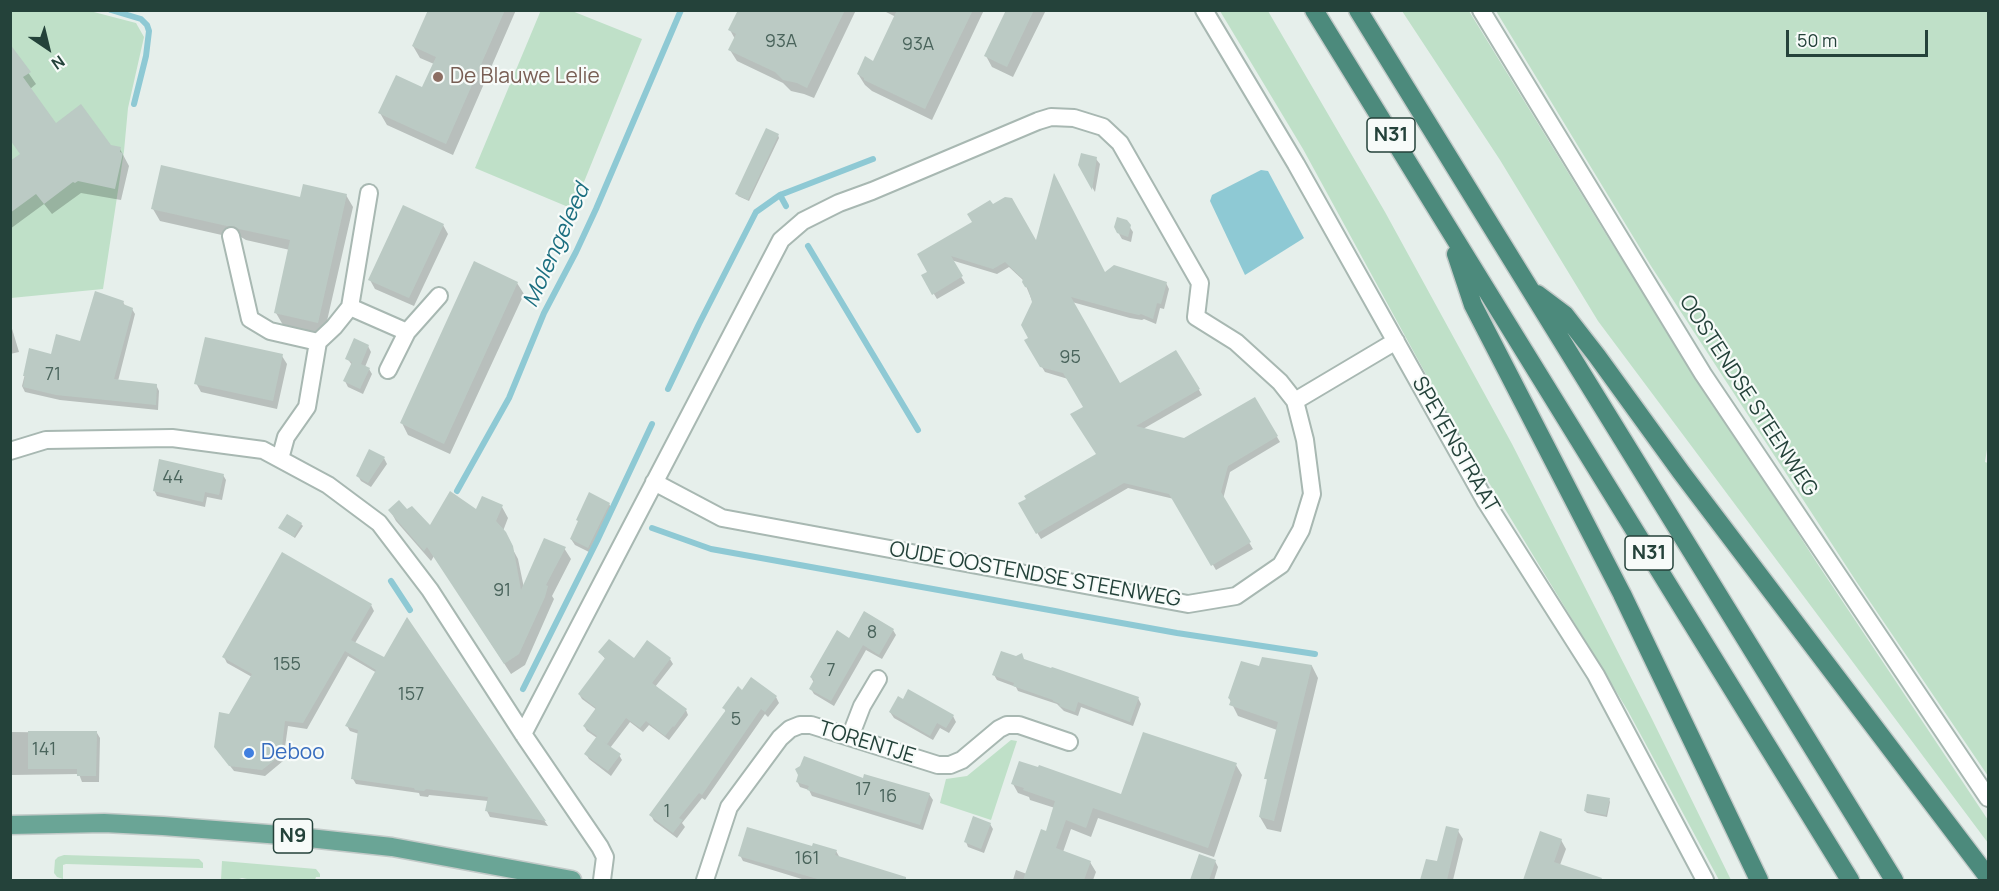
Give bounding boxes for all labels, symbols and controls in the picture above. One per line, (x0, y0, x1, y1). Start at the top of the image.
north arrow (18, 18, 78, 78)
scale bar (1789, 18, 1932, 56)
text: 50 m (1797, 28, 1837, 52)
house number: 93A (765, 31, 797, 53)
house number: 93A (902, 34, 934, 56)
text: N (47, 50, 69, 75)
place label: De Blauwe Lelie (450, 64, 600, 90)
marker: De Blauwe Lelie (431, 70, 445, 84)
road number: N31 (1367, 118, 1415, 152)
water label: Molengeleed (518, 180, 596, 312)
street label: OOSTENDSE STEENWEG (1673, 291, 1823, 501)
house number: 95 (1059, 347, 1081, 369)
house number: 71 (45, 364, 61, 386)
street label: SPEYENSTRAAT (1406, 372, 1504, 518)
house number: 44 (162, 467, 184, 489)
road number: N31 (1625, 536, 1673, 570)
street label: OUDE OOSTENDSE STEENWEG (887, 537, 1183, 613)
house number: 91 (493, 580, 511, 602)
house number: 8 (867, 622, 877, 644)
house number: 155 (273, 654, 301, 676)
house number: 7 (826, 660, 836, 682)
house number: 157 (398, 684, 424, 706)
house number: 5 (731, 709, 741, 731)
street label: TORENTJE (816, 716, 918, 770)
house number: 141 (32, 739, 56, 761)
place label: Deboo (261, 740, 325, 766)
marker: Deboo (242, 746, 256, 760)
house number: 17 (855, 779, 871, 801)
house number: 16 (879, 786, 897, 808)
house number: 1 (663, 801, 671, 823)
road number: N9 (274, 819, 312, 853)
house number: 161 (795, 848, 819, 870)

